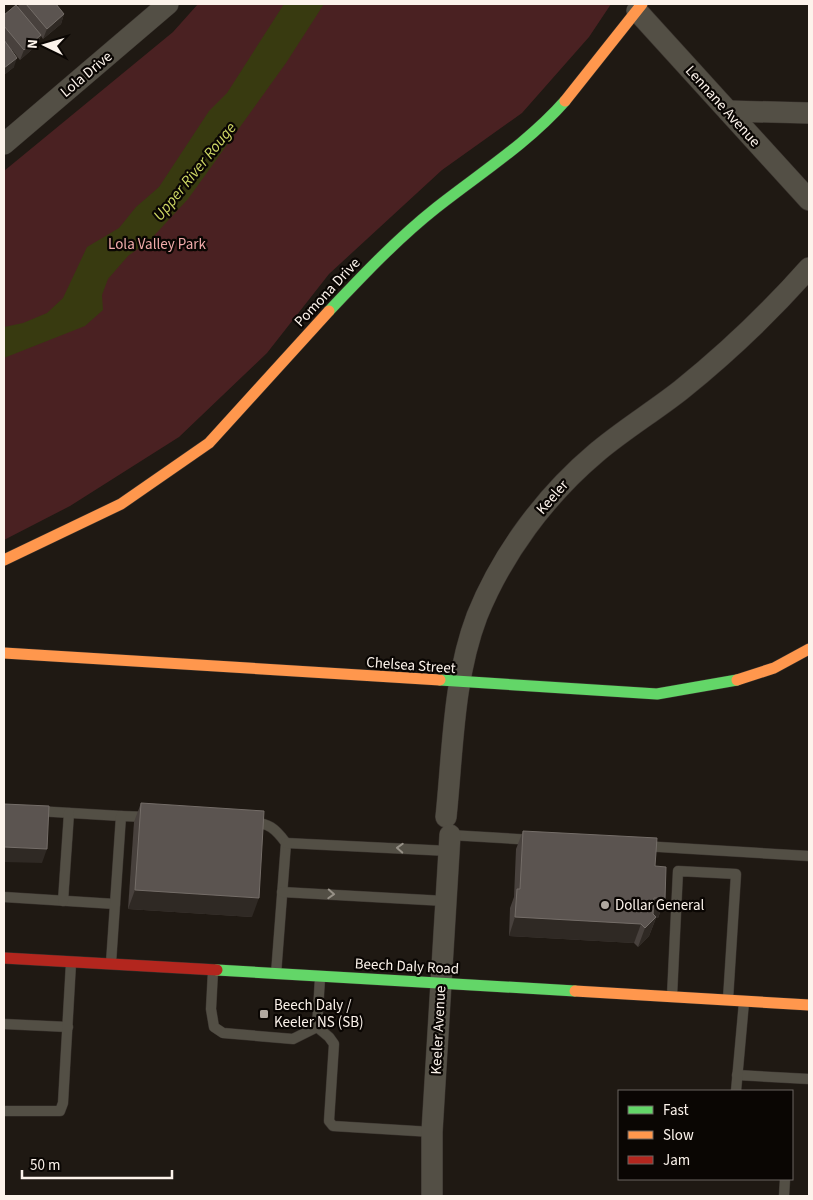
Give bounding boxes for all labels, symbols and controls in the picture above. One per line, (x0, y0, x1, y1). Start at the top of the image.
north arrow (20, 20, 70, 70)
text: N (23, 38, 43, 49)
street label: Lola Drive (56, 46, 117, 102)
street label: Lennane Avenue (680, 61, 765, 152)
water label: Upper River Rouge (148, 117, 242, 226)
park label: Lola Valley Park (108, 234, 206, 255)
street label: Pomona Drive (290, 253, 365, 332)
street label: Keeler (531, 475, 574, 519)
street label: Chelsea Street (366, 652, 456, 679)
one-way arrow (396, 843, 404, 854)
one-way arrow (327, 889, 335, 900)
place label: Dollar General (615, 895, 705, 916)
marker: Dollar General (599, 899, 611, 911)
street label: Beech Daly Road (354, 953, 460, 980)
street label: Keeler Avenue (426, 985, 451, 1075)
place label: Beech Daly / Keeler NS (SB) (274, 995, 364, 1033)
marker: Beech Daly / Keeler NS (SB) (258, 1008, 270, 1020)
legend (618, 1090, 793, 1180)
text: Fast (663, 1100, 689, 1121)
text: Slow (663, 1125, 694, 1146)
scale bar (22, 1148, 172, 1180)
text: Jam (663, 1150, 690, 1171)
text: 50 m (30, 1155, 60, 1176)

